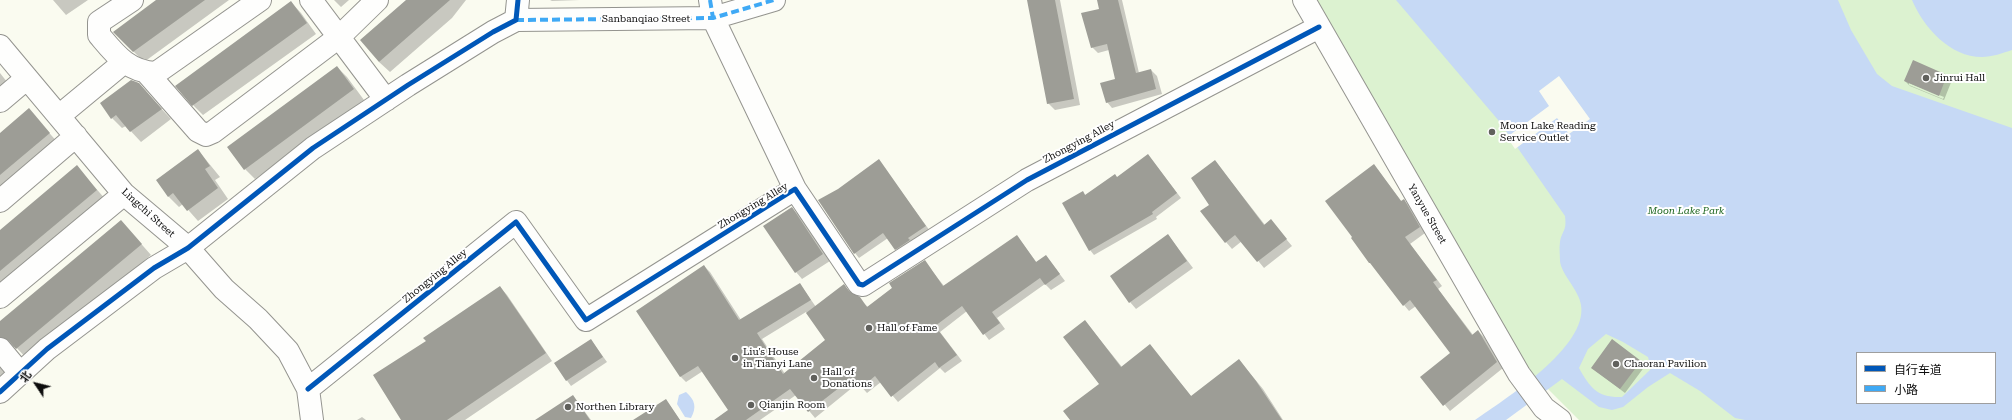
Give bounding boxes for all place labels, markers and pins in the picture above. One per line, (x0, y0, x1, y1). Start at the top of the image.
place label: Jinrui Hall (1934, 72, 1985, 84)
marker: Jinrui Hall (1921, 73, 1931, 83)
place label: Moon Lake Reading Service Outlet (1500, 120, 1596, 144)
marker: Moon Lake Reading Service Outlet (1487, 127, 1497, 137)
place label: Hall of Fame (877, 322, 937, 334)
marker: Hall of Fame (864, 323, 874, 333)
place label: Liu's House in Tianyi Lane (743, 346, 812, 370)
marker: Liu's House in Tianyi Lane (730, 353, 740, 363)
place label: Chaoran Pavilion (1624, 358, 1707, 370)
marker: Chaoran Pavilion (1611, 359, 1621, 369)
place label: Hall of Donations (822, 366, 872, 390)
marker: Hall of Donations (809, 373, 819, 383)
place label: Qianjin Room (759, 399, 825, 411)
marker: Qianjin Room (746, 400, 756, 410)
place label: Northen Library (576, 401, 654, 413)
marker: Northen Library (563, 402, 573, 412)

